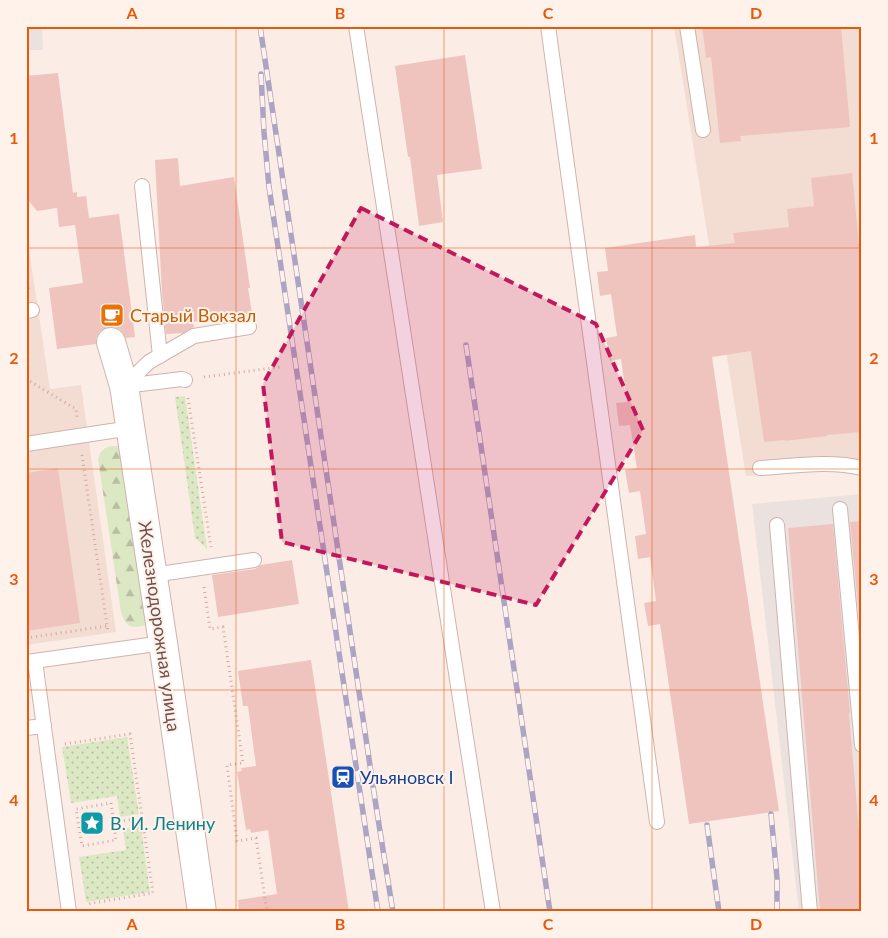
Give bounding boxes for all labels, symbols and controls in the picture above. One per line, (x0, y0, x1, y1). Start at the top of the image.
text: A (125, 3, 138, 22)
text: B (335, 3, 345, 22)
text: C (543, 3, 554, 22)
text: D (750, 3, 762, 22)
text: 1 (9, 128, 19, 147)
text: 1 (869, 128, 879, 147)
cafe icon: Старый Вокзал (99, 302, 125, 328)
place label: Старый Вокзал (130, 304, 256, 326)
text: 2 (9, 348, 19, 367)
text: 2 (869, 348, 879, 367)
street label: Железнодорожная улица (134, 519, 186, 733)
text: 3 (9, 569, 19, 588)
text: 3 (869, 569, 879, 588)
station icon: Ульяновск I (330, 764, 356, 790)
place label: Ульяновск I (360, 766, 454, 788)
text: 4 (9, 790, 19, 809)
text: 4 (869, 790, 879, 809)
place icon: В. И. Ленину (79, 810, 105, 836)
place label: В. И. Ленину (110, 812, 216, 834)
text: A (125, 914, 138, 933)
text: B (335, 914, 345, 933)
text: C (543, 914, 554, 933)
text: D (750, 914, 762, 933)

